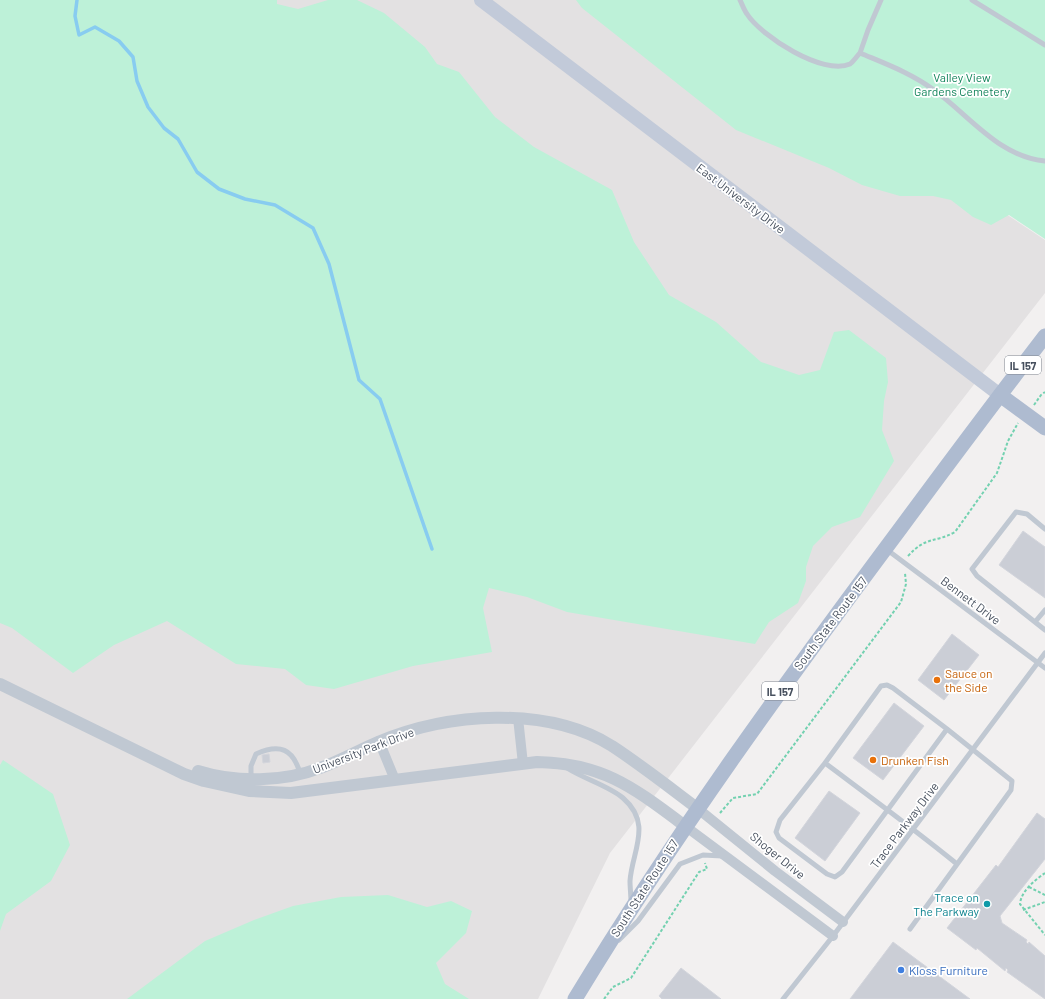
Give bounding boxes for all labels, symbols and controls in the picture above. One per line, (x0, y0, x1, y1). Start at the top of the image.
park label: Valley View Gardens Cemetery (914, 70, 1010, 98)
street label: East University Drive (694, 160, 788, 236)
road number: IL 157 (1005, 356, 1041, 374)
street label: South State Route 157 (790, 573, 870, 672)
street label: Bennett Drive (938, 573, 1004, 627)
place label: Sauce on the Side (945, 666, 993, 694)
marker: Sauce on the Side (932, 675, 942, 685)
road number: IL 157 (762, 682, 798, 700)
street label: University Park Drive (310, 724, 416, 776)
place label: Drunken Fish (881, 753, 949, 767)
marker: Drunken Fish (868, 755, 878, 765)
street label: Trace Parkway Drive (867, 779, 941, 871)
street label: Shoger Drive (748, 829, 808, 881)
street label: South State Route 157 (607, 837, 681, 939)
place label: Trace on The Parkway (913, 890, 979, 918)
marker: Trace on The Parkway (982, 899, 992, 909)
place label: Kloss Furniture (909, 963, 988, 977)
marker: Kloss Furniture (896, 965, 906, 975)

